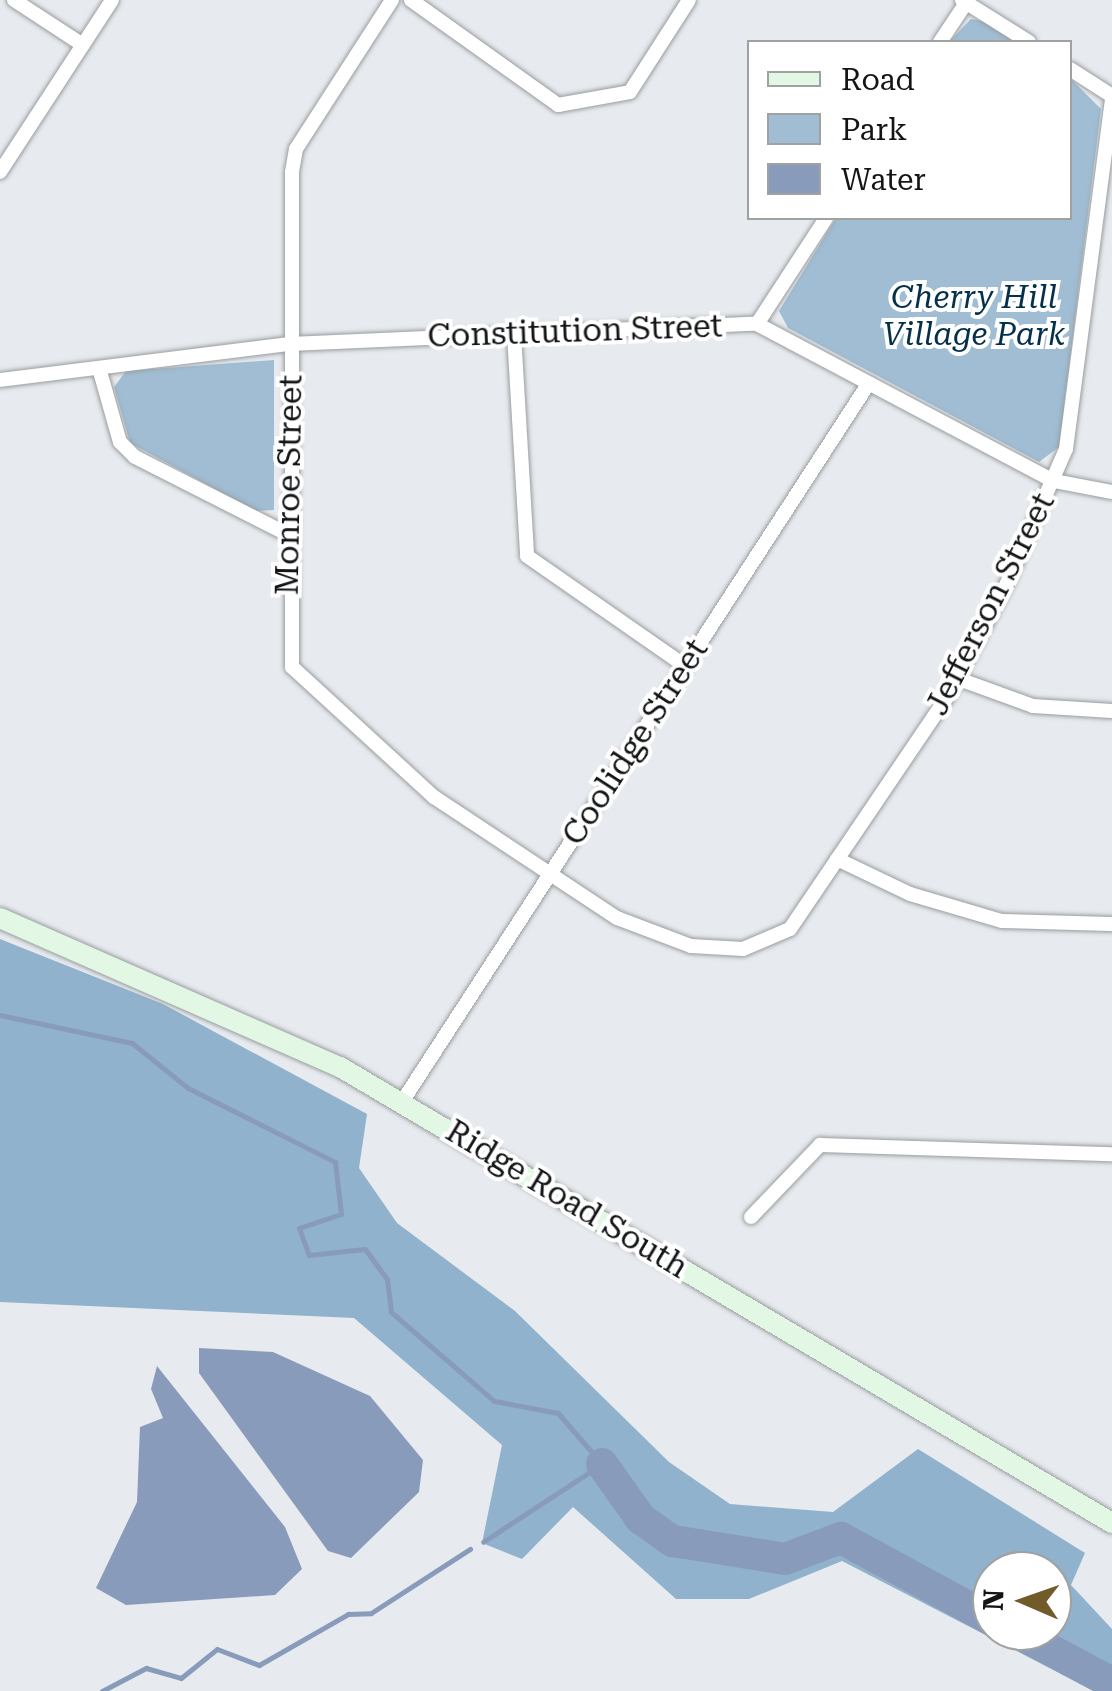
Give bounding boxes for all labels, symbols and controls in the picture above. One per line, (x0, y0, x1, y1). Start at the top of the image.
legend (747, 40, 1072, 220)
text: Road (841, 62, 915, 97)
text: Park (841, 112, 907, 147)
text: Water (841, 162, 926, 197)
park label: Cherry Hill Village Park (883, 279, 1065, 354)
street label: Constitution Street (427, 307, 723, 355)
street label: Monroe Street (268, 374, 310, 596)
street label: Jefferson Street (917, 487, 1063, 721)
street label: Coolidge Street (554, 632, 716, 852)
street label: Ridge Road South (439, 1112, 695, 1286)
north arrow (972, 1551, 1072, 1651)
text: N (977, 1589, 1010, 1611)

